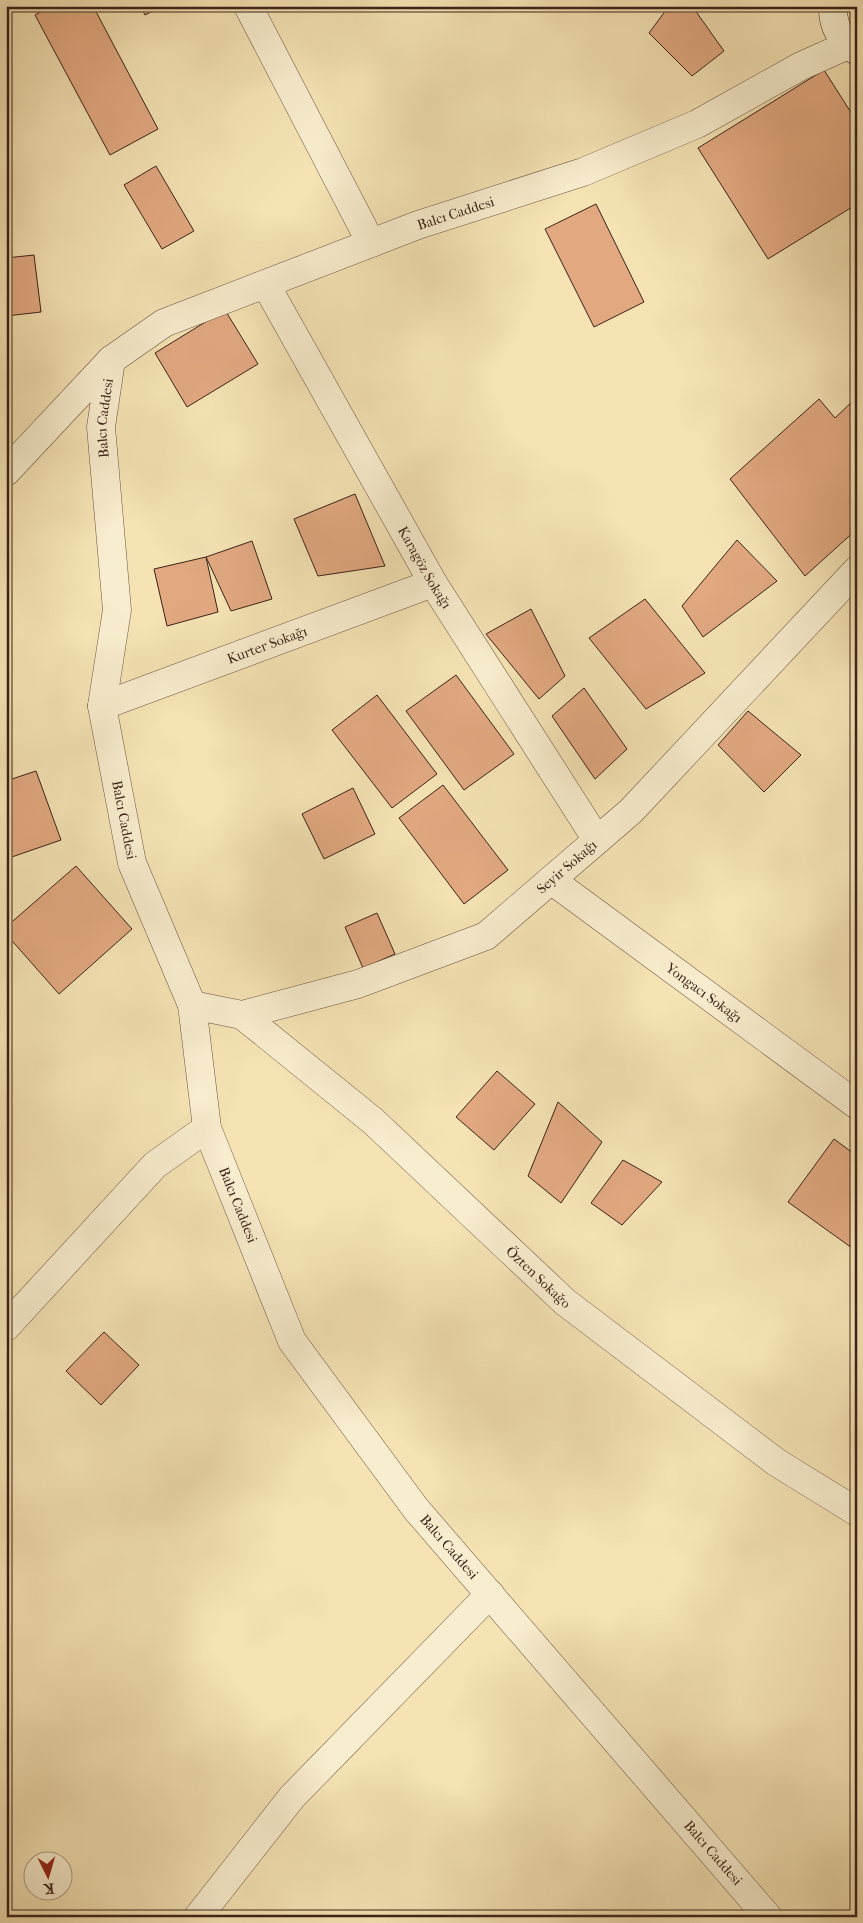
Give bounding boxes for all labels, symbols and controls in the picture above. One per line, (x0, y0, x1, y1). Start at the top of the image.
street label: Balcı Caddesi (415, 193, 496, 233)
street label: Balcı Caddesi (92, 377, 117, 459)
street label: Karagöz Sokağı (394, 523, 456, 612)
street label: Kurter Sokağı (224, 622, 309, 667)
street label: Balcı Caddesi (108, 779, 140, 861)
street label: Seyir Sokağı (533, 836, 600, 897)
street label: Yongacı Sokağı (662, 958, 745, 1026)
street label: Balcı Caddesi (215, 1165, 261, 1245)
street label: Özten Sokağo (503, 1242, 574, 1312)
street label: Balcı Caddesi (416, 1511, 482, 1583)
street label: Balcı Caddesi (680, 1817, 746, 1889)
north arrow (22, 1850, 72, 1900)
text: K (42, 1880, 55, 1897)

